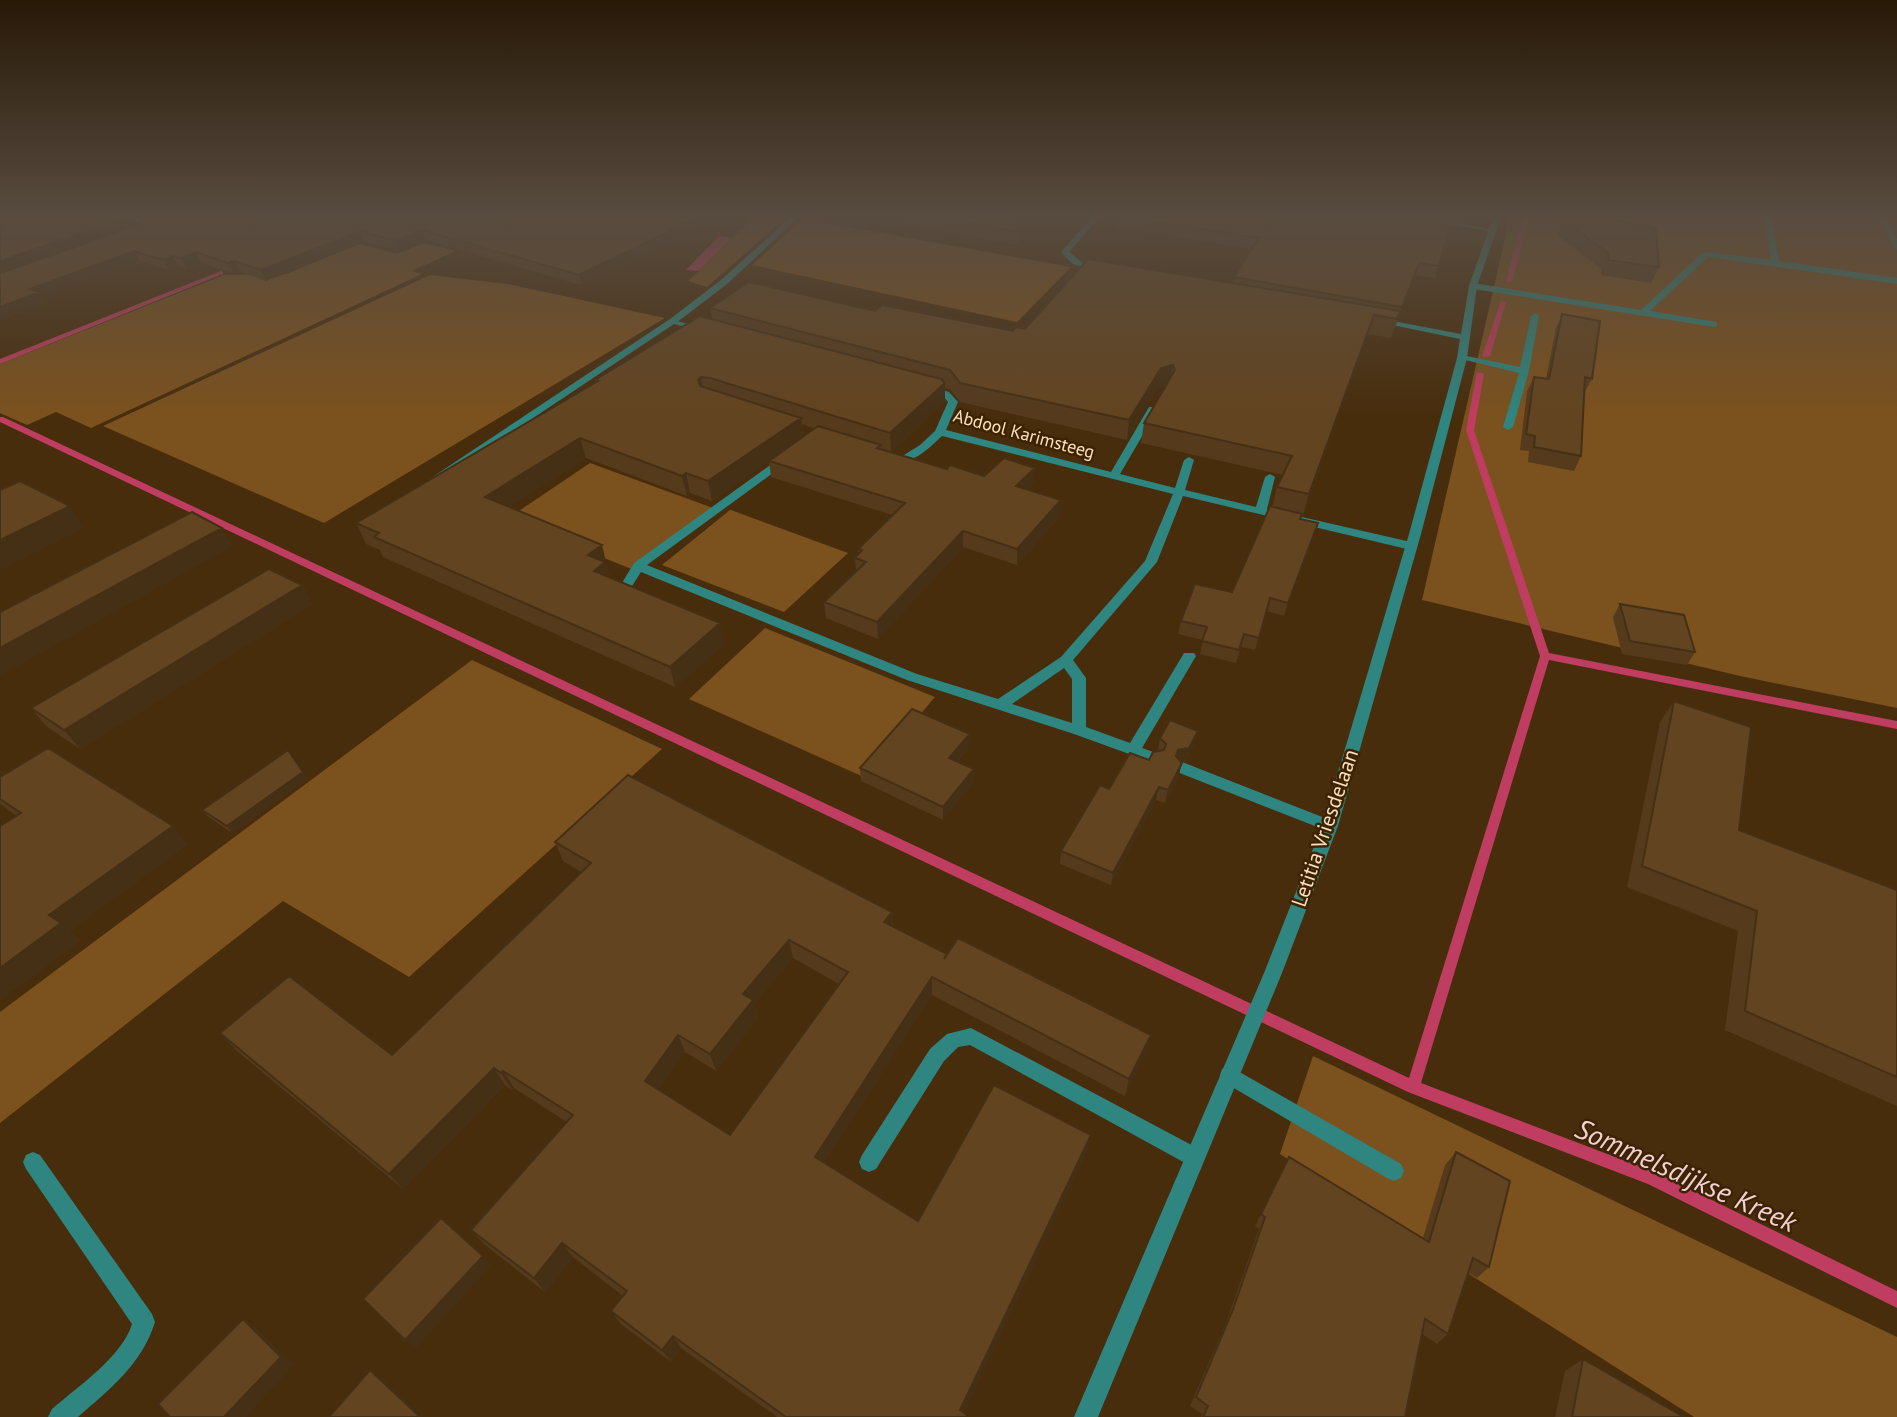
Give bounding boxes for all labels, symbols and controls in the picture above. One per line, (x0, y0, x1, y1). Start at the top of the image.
street label: Abdool Karimsteeg (951, 404, 1097, 463)
street label: Letitia Vriesdelaan (1285, 746, 1364, 910)
water label: Sommelsdijkse Kreek (1570, 1109, 1804, 1240)

